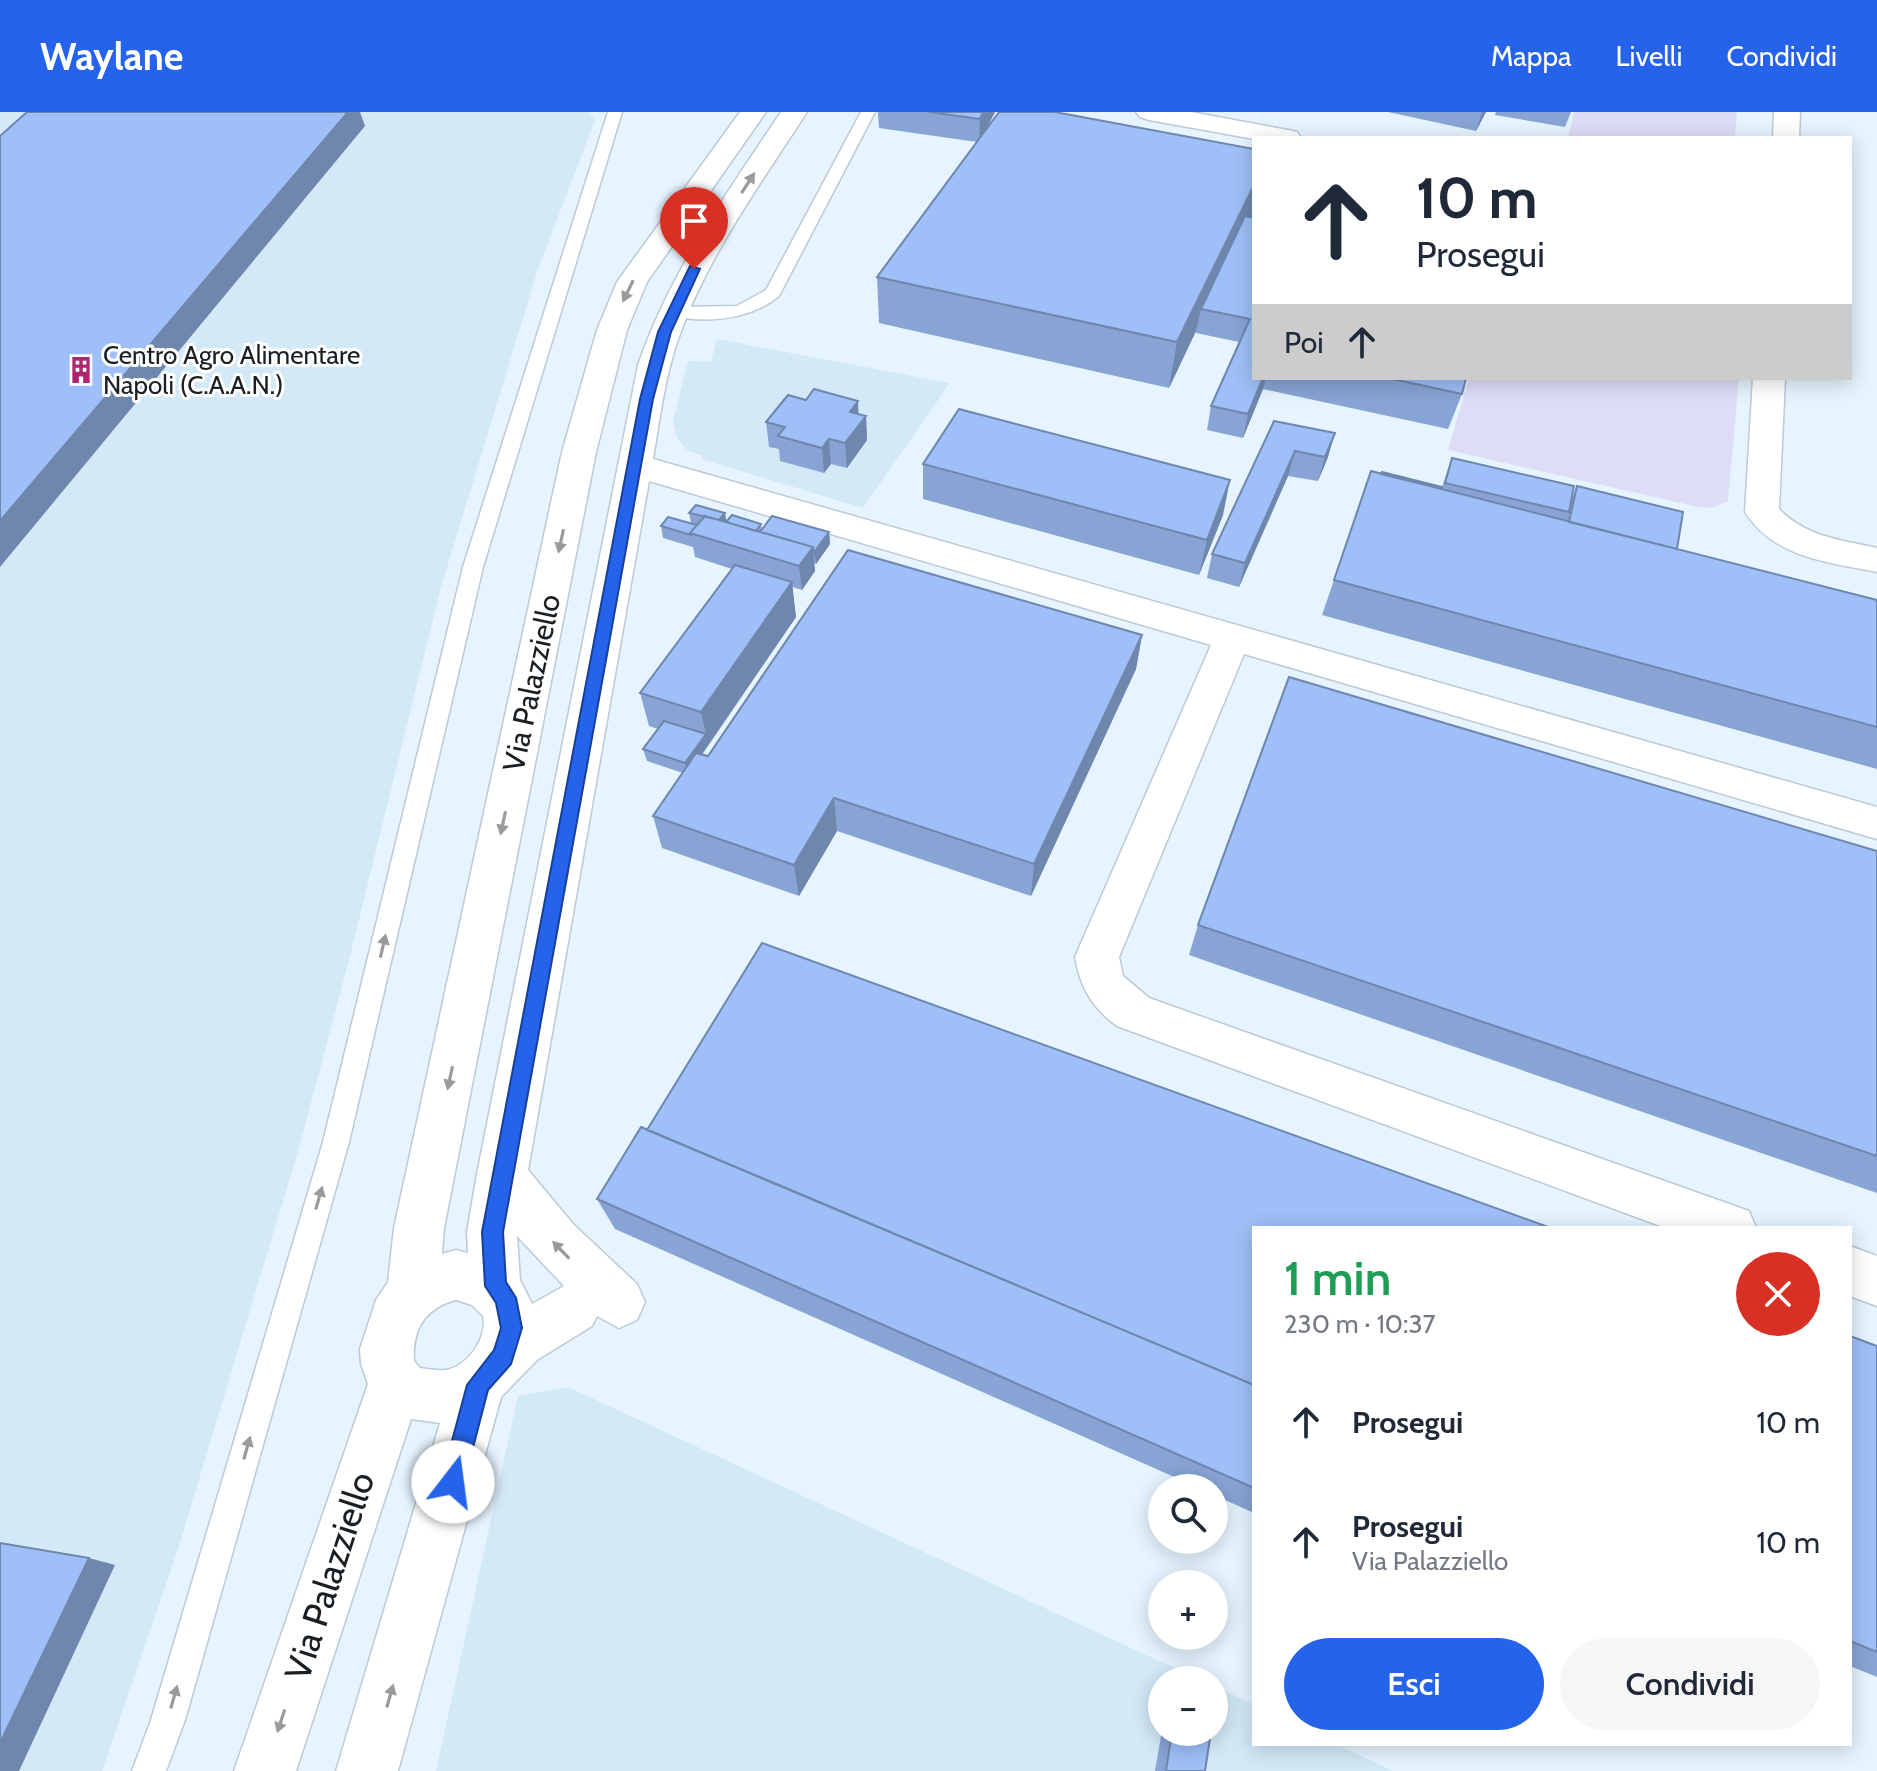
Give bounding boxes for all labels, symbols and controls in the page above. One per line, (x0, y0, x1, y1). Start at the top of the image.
text: Waylane (40, 33, 183, 80)
text: Mappa (1491, 39, 1571, 73)
text: Livelli (1615, 39, 1682, 73)
text: Condividi (1726, 39, 1837, 73)
text: 10 m (1416, 164, 1537, 232)
icon: ahead (1284, 168, 1388, 272)
one-way arrow (740, 173, 755, 194)
pin (660, 187, 728, 269)
icon: arrive (672, 199, 716, 243)
text: Prosegui (1416, 232, 1545, 276)
one-way arrow (621, 279, 635, 302)
icon: ahead (1340, 320, 1384, 364)
text: Poi (1284, 324, 1324, 361)
place label: Centro Agro Alimentare Napoli (C.A.A.N.) (103, 339, 360, 401)
building icon: Centro Agro Alimentare Napoli (C.A.A.N.) (66, 355, 96, 385)
one-way arrow (554, 529, 567, 554)
street label: Via Palazziello (495, 591, 568, 775)
one-way arrow (496, 811, 509, 836)
one-way arrow (377, 933, 389, 958)
one-way arrow (443, 1066, 456, 1091)
one-way arrow (314, 1185, 326, 1210)
one-way arrow (553, 1241, 571, 1260)
text: 1 min (1284, 1249, 1391, 1307)
button: close (1736, 1252, 1820, 1336)
text: 230 m · 10:37 (1284, 1308, 1436, 1340)
icon: ahead (1284, 1400, 1328, 1444)
text: Prosegui (1352, 1404, 1463, 1441)
text: 10 m (1756, 1404, 1820, 1441)
one-way arrow (241, 1435, 254, 1459)
position arrow (411, 1440, 495, 1524)
street label: Via Palazziello (275, 1466, 383, 1686)
map controls (1148, 1474, 1228, 1746)
button: search (1148, 1474, 1228, 1554)
text: Prosegui (1352, 1508, 1463, 1545)
icon: ahead (1284, 1520, 1328, 1564)
text: 10 m (1756, 1524, 1820, 1561)
text: Via Palazziello (1352, 1545, 1508, 1577)
button: + (1148, 1570, 1228, 1650)
button: Esci (1284, 1638, 1544, 1730)
button: Condividi (1560, 1638, 1820, 1730)
button: − (1148, 1666, 1228, 1746)
one-way arrow (384, 1684, 397, 1708)
one-way arrow (169, 1685, 181, 1710)
one-way arrow (274, 1709, 287, 1733)

